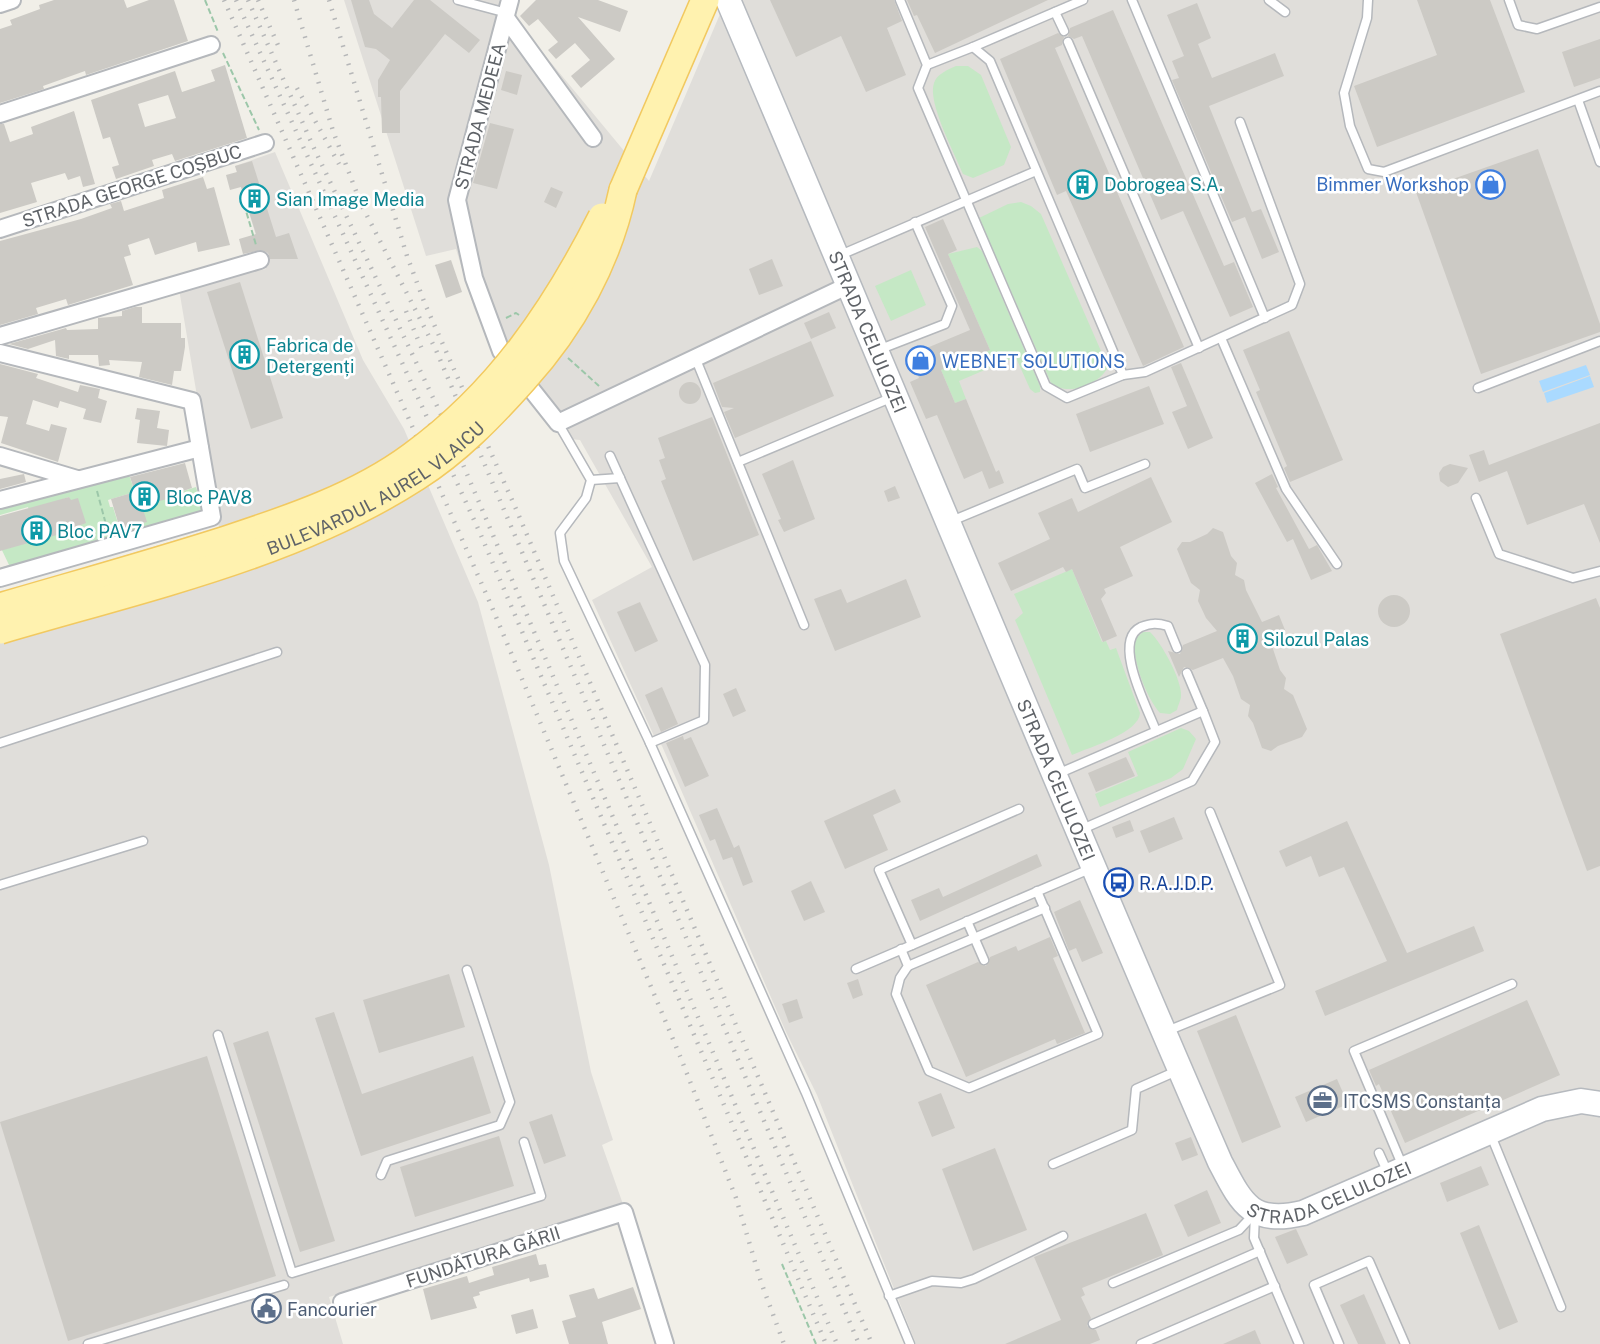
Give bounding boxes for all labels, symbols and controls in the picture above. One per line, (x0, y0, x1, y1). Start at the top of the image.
street label: STRADA MEDEEA (450, 40, 510, 192)
street label: STRADA GEORGE COȘBUC (20, 141, 244, 231)
building icon: Dobrogea S.A. (1067, 168, 1099, 200)
shop icon: Bimmer Workshop (1474, 168, 1506, 200)
place label: Dobrogea S.A. (1104, 174, 1223, 195)
place label: Bimmer Workshop (1316, 174, 1469, 195)
building icon: Sian Image Media (239, 183, 271, 215)
place label: Sian Image Media (276, 189, 424, 210)
street label: STRADA CELULOZEI (825, 248, 911, 416)
place label: Fabrica de Detergenți (266, 335, 355, 377)
building icon: Fabrica de Detergenți (229, 339, 261, 371)
shop icon: WEBNET SOLUTIONS (905, 345, 937, 377)
place label: WEBNET SOLUTIONS (942, 351, 1125, 372)
street label: BULEVARDUL AUREL VLAICU (263, 417, 488, 559)
building icon: Bloc PAV8 (129, 481, 161, 513)
place label: Bloc PAV8 (166, 487, 252, 508)
building icon: Bloc PAV7 (20, 515, 52, 547)
place label: Bloc PAV7 (57, 521, 142, 542)
building icon: Silozul Palas (1226, 623, 1258, 655)
place label: Silozul Palas (1263, 629, 1369, 650)
street label: STRADA CELULOZEI (1013, 696, 1100, 864)
bus stop icon: R.A.J.D.P. (1102, 867, 1134, 899)
place label: R.A.J.D.P. (1139, 873, 1214, 894)
office icon: ITCSMS Constanța (1306, 1085, 1338, 1117)
place label: ITCSMS Constanța (1343, 1091, 1501, 1112)
street label: STRADA CELULOZEI (1243, 1157, 1414, 1227)
street label: FUNDĂTURA GĂRII (403, 1222, 563, 1292)
public building icon: Fancourier (250, 1293, 282, 1325)
place label: Fancourier (287, 1299, 377, 1320)

